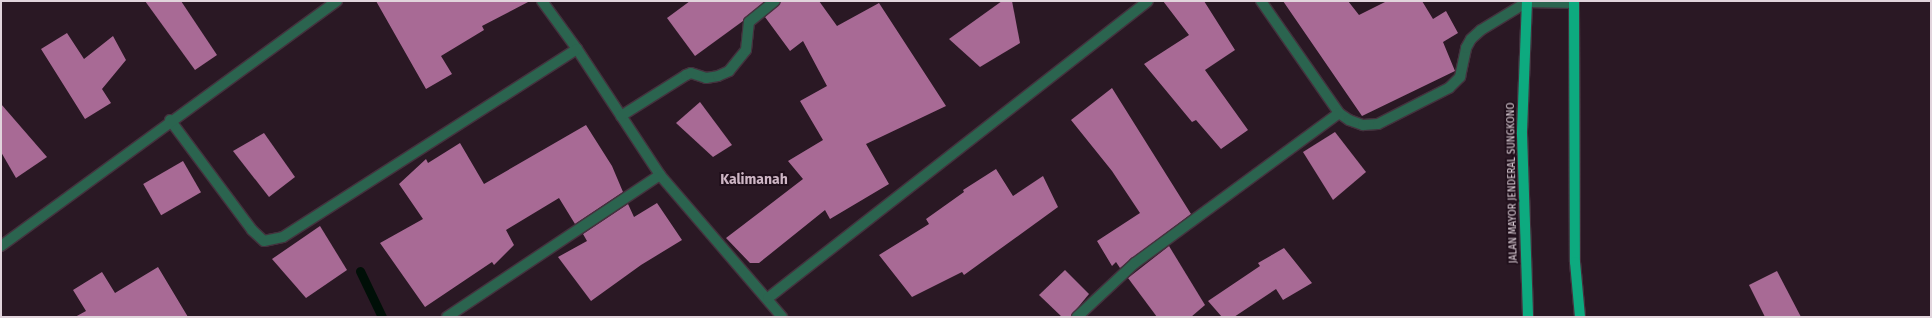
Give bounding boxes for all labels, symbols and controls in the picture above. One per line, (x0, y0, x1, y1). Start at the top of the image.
street label: JALAN MAYOR JENDERAL SUNGKONO (1506, 102, 1520, 264)
district label: Kalimanah (720, 172, 788, 188)

